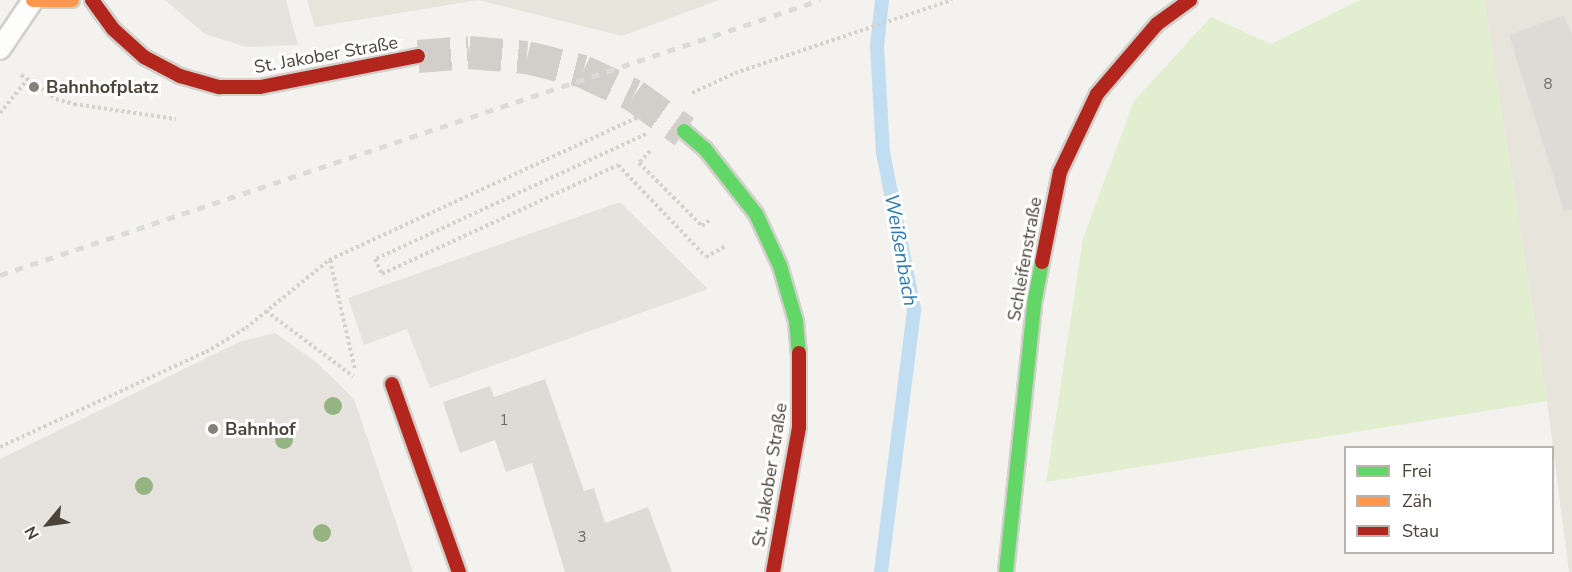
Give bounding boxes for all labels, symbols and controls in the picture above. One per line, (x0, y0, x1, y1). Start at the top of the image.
street label: St. Jakober Straße (252, 32, 400, 78)
place label: Bahnhofplatz (46, 76, 159, 98)
house number: 8 (1544, 76, 1552, 94)
marker: Bahnhofplatz (27, 80, 41, 94)
water label: Weißenbach (879, 192, 923, 308)
street label: Schleifenstraße (1003, 195, 1047, 323)
street label: St. Jakober Straße (748, 401, 792, 549)
house number: 1 (500, 412, 508, 430)
place label: Bahnhof (225, 418, 296, 440)
marker: Bahnhof (206, 422, 220, 436)
legend (1344, 446, 1554, 554)
text: Frei (1402, 459, 1432, 483)
text: Zäh (1402, 489, 1432, 513)
north arrow (18, 494, 78, 554)
text: Stau (1402, 519, 1439, 543)
text: N (20, 522, 45, 543)
house number: 3 (578, 529, 586, 547)

